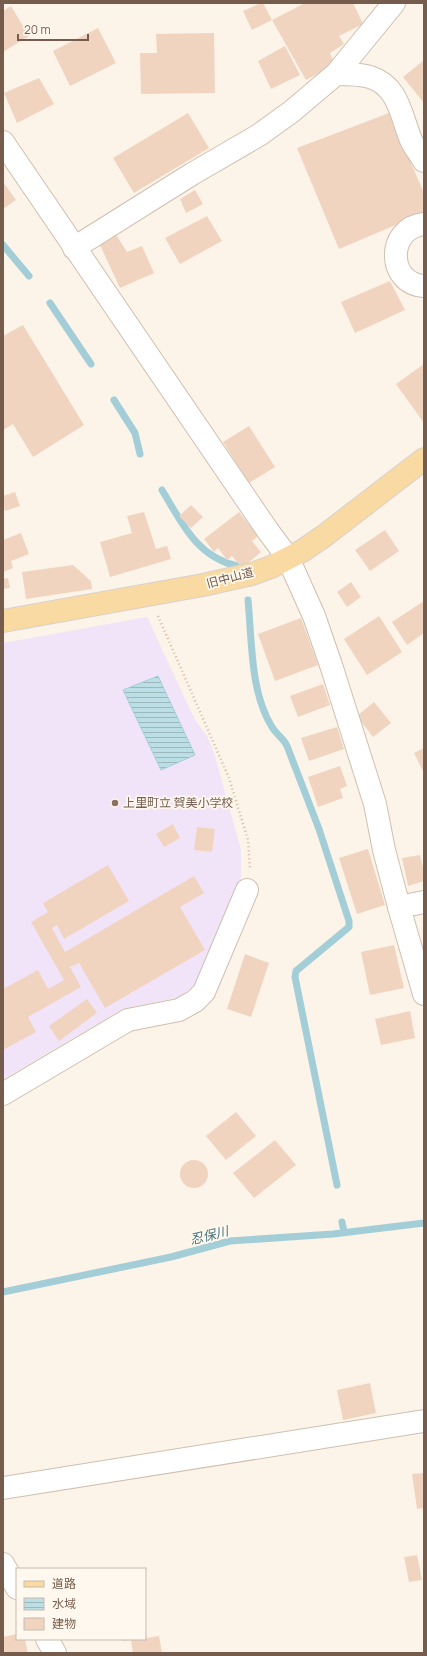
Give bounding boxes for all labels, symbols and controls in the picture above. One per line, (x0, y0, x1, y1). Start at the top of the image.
scale bar (18, 16, 88, 42)
text: 20 m (24, 21, 51, 38)
street label: 旧中山道 (204, 563, 255, 592)
place label: 上里町立 賀美小学校 (123, 794, 233, 811)
marker: 上里町立 賀美小学校 (110, 798, 120, 808)
water label: 忍保川 (188, 1221, 232, 1248)
legend (16, 1568, 146, 1640)
text: 道路 (52, 1575, 76, 1592)
text: 水域 (52, 1595, 76, 1612)
text: 建物 (52, 1615, 76, 1632)

